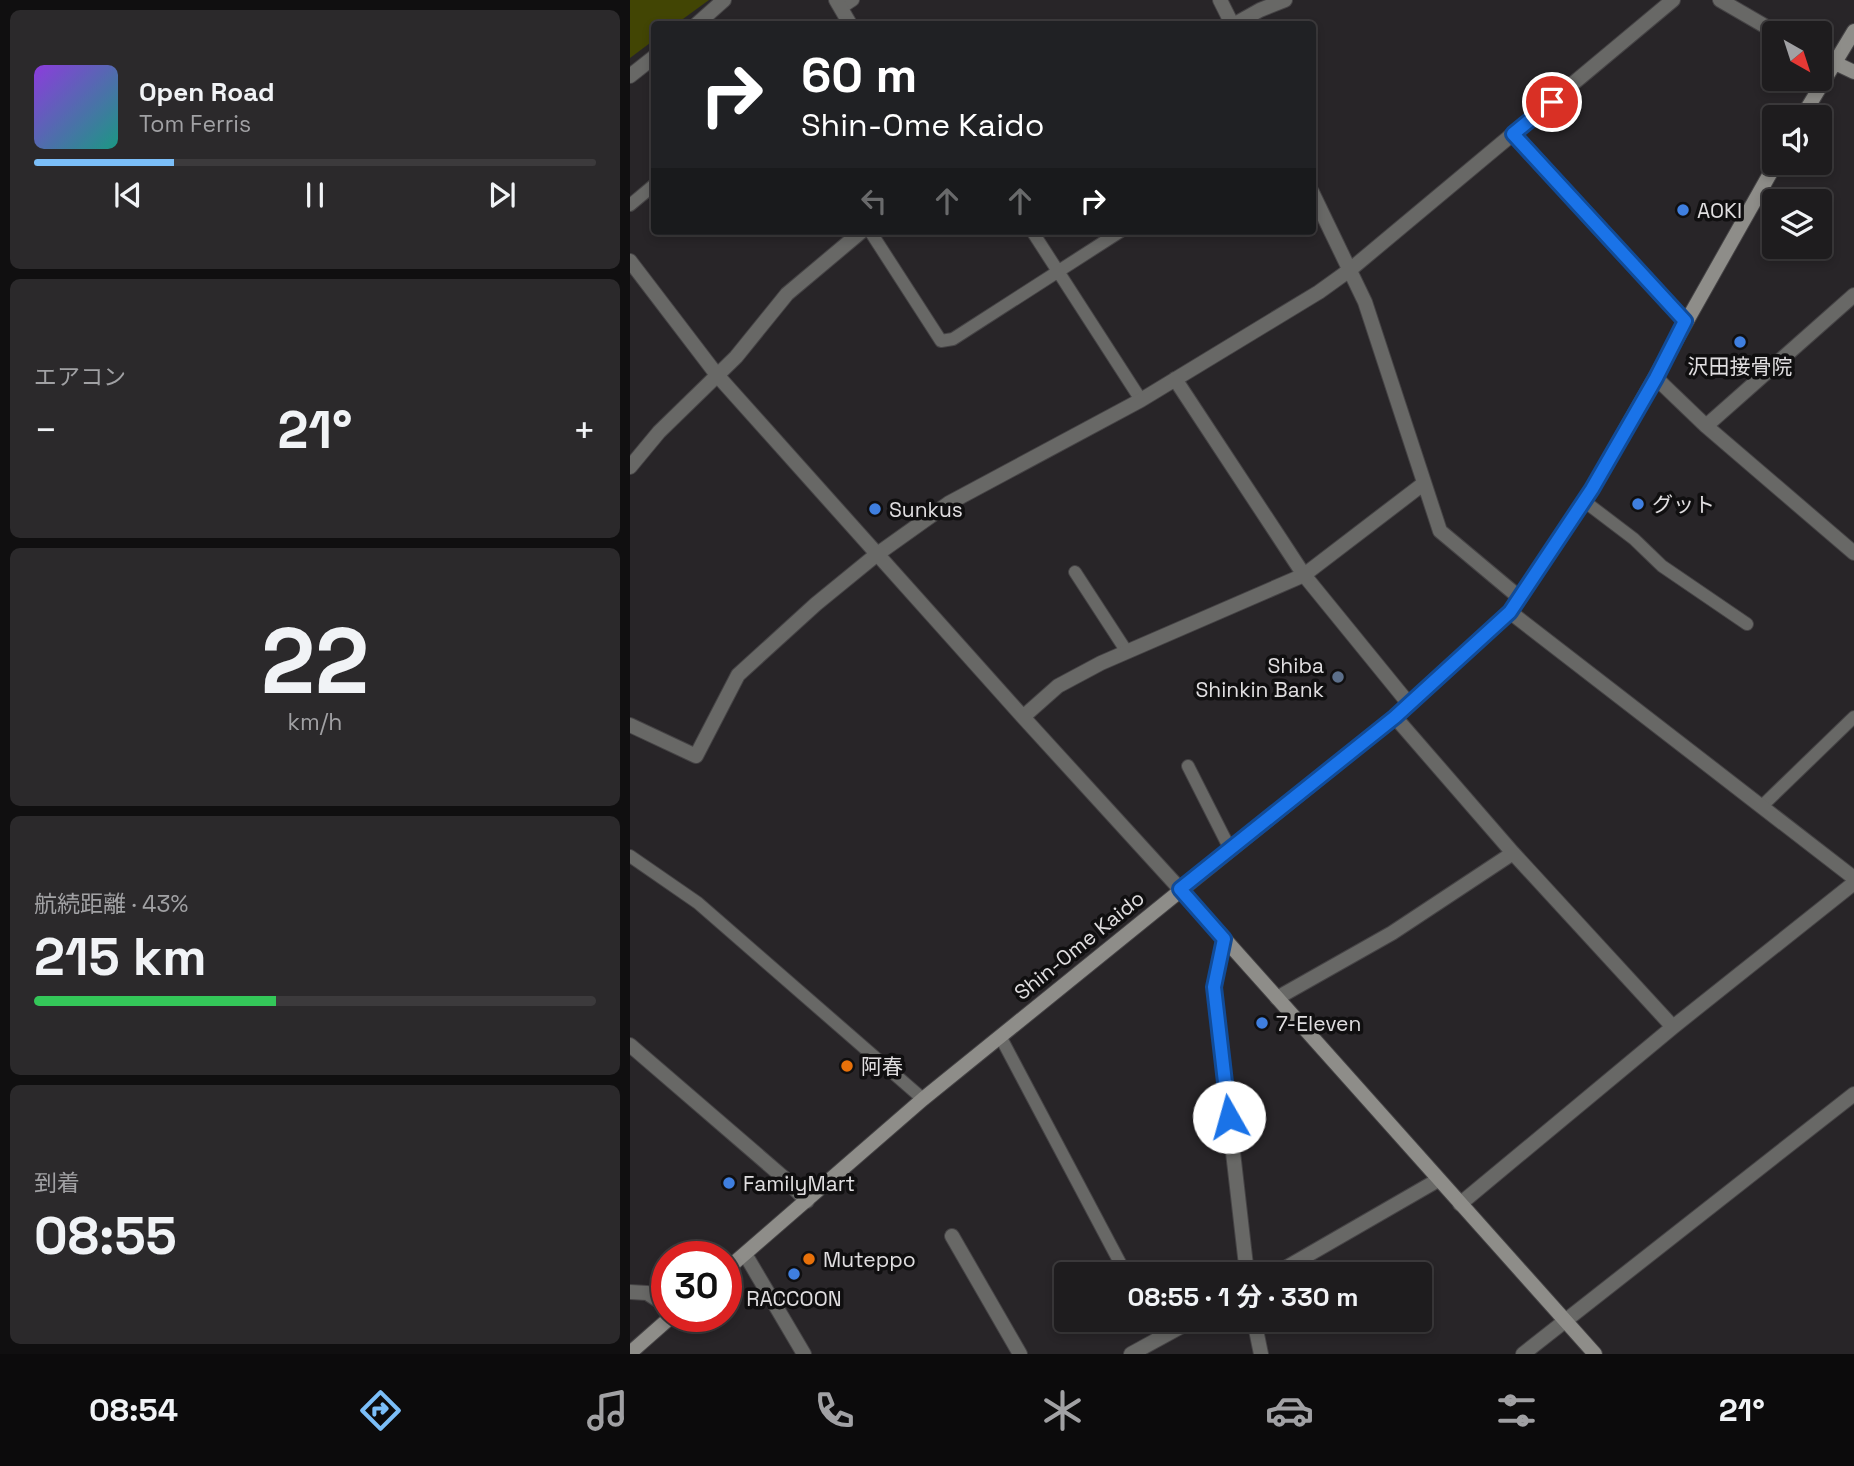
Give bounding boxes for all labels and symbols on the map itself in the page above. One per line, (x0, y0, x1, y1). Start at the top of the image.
north arrow (1762, 21, 1832, 91)
pin (1522, 72, 1582, 132)
place label: AOKI (1697, 197, 1742, 224)
marker: AOKI (1675, 202, 1691, 218)
marker: 沢田接骨院 (1732, 334, 1748, 350)
place label: 沢田接骨院 (1688, 353, 1793, 380)
place label: グット (1652, 491, 1715, 518)
place label: Sunkus (889, 496, 963, 523)
marker: グット (1630, 496, 1646, 512)
marker: Sunkus (867, 501, 883, 517)
place label: Shiba Shinkin Bank (1195, 652, 1324, 703)
marker: Shiba Shinkin Bank (1330, 669, 1346, 685)
street label: Shin-Ome Kaido (1008, 884, 1150, 1006)
place label: 7-Eleven (1276, 1010, 1361, 1037)
marker: 7-Eleven (1254, 1015, 1270, 1031)
place label: 阿春 (861, 1053, 903, 1080)
marker: 阿春 (839, 1058, 855, 1074)
position arrow (1192, 1080, 1266, 1154)
place label: FamilyMart (743, 1170, 855, 1197)
marker: FamilyMart (721, 1175, 737, 1191)
speed limit sign: 30 (651, 1241, 742, 1332)
place label: Muteppo (823, 1246, 916, 1273)
marker: Muteppo (801, 1251, 817, 1267)
marker: RACCOON (786, 1266, 802, 1282)
place label: RACCOON (746, 1285, 842, 1312)

